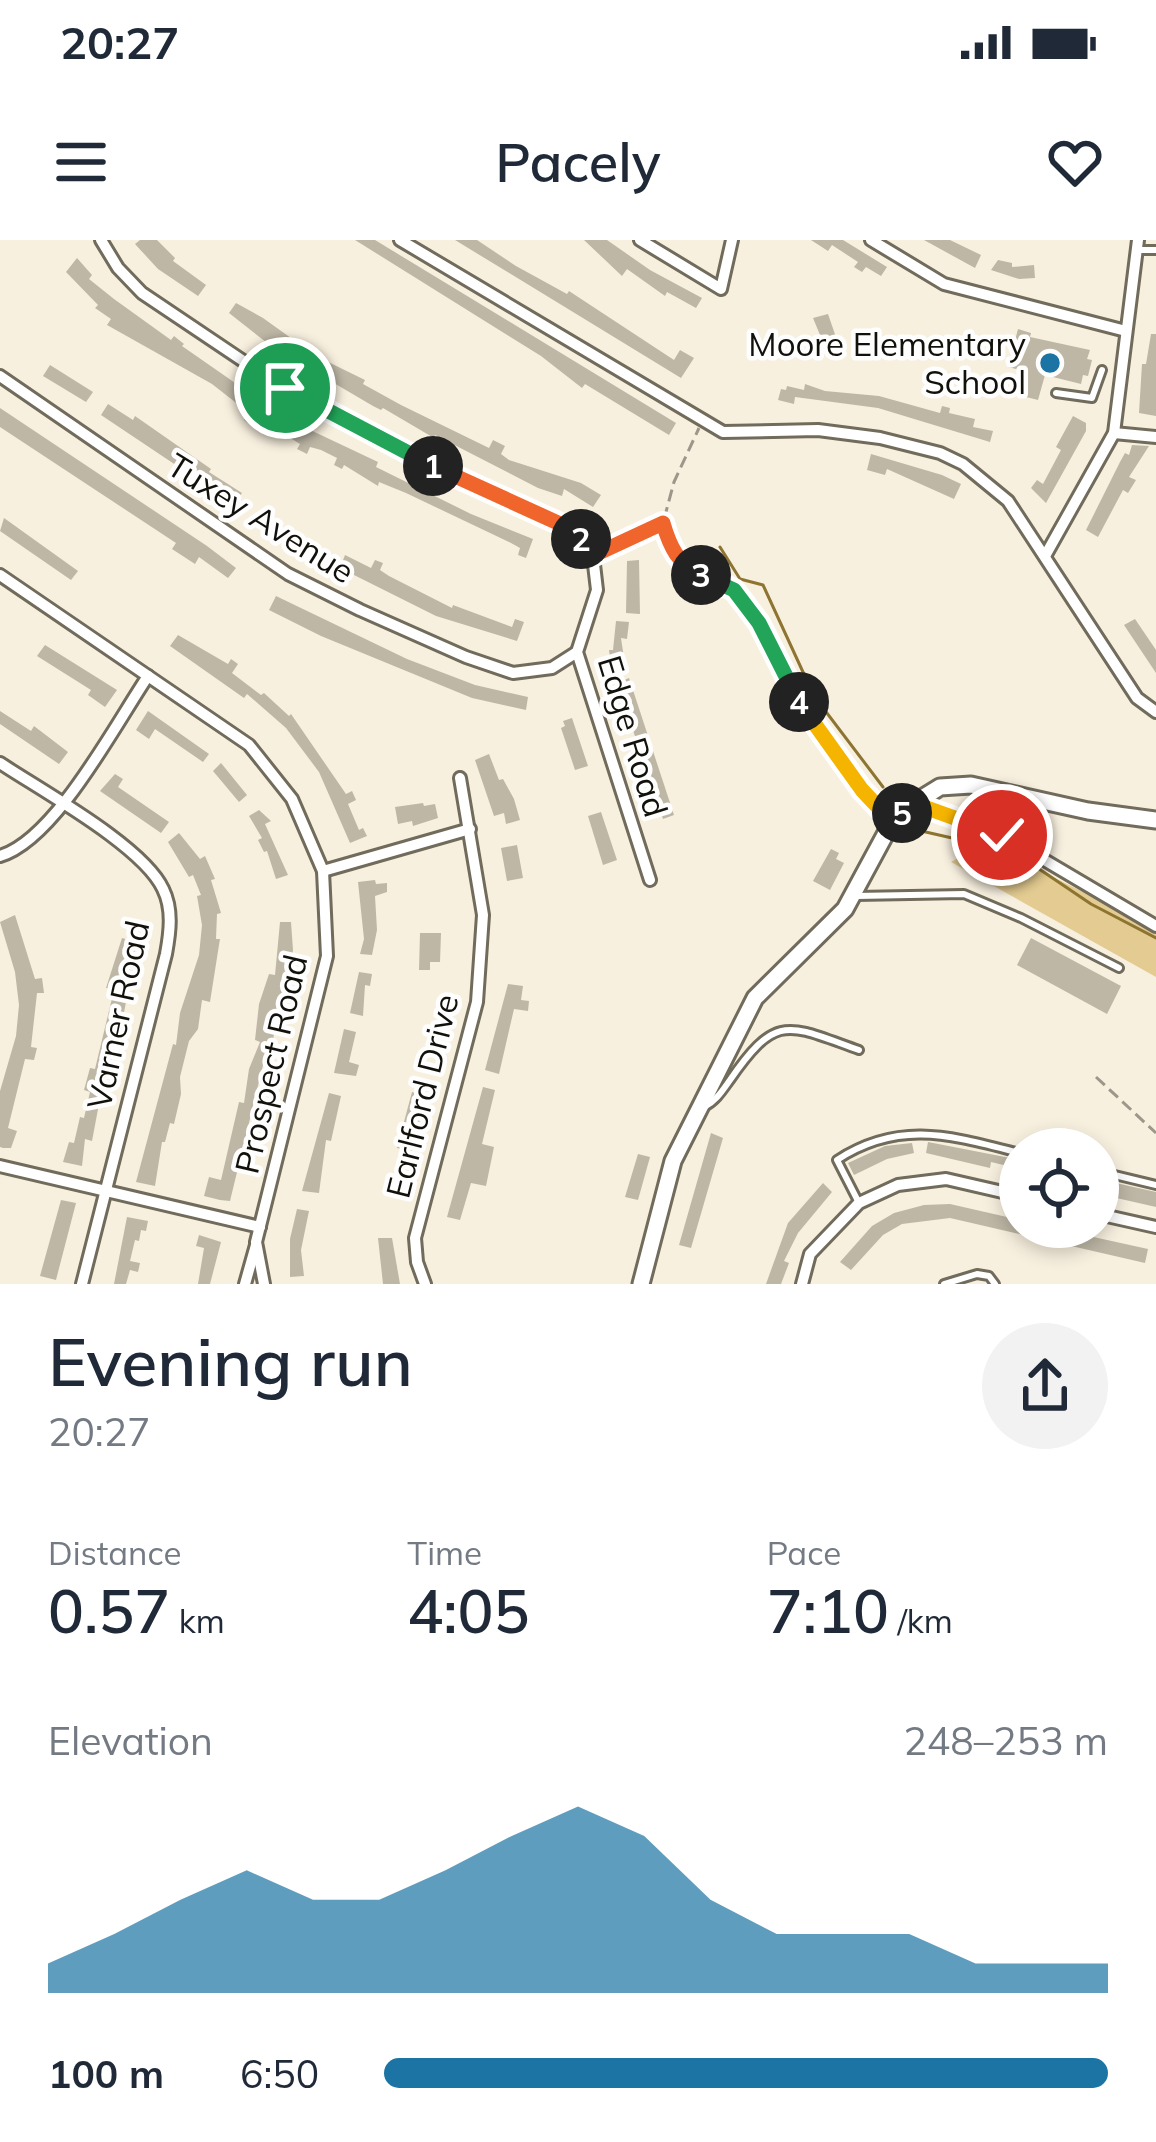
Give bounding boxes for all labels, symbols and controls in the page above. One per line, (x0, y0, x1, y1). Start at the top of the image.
text: 20:27 (60, 14, 179, 70)
text: Pacely (495, 128, 661, 196)
icon: menu (48, 129, 114, 195)
icon: heart (1042, 129, 1108, 195)
place label: Moore Elementary School (748, 323, 1026, 402)
pin (234, 337, 336, 439)
marker: Moore Elementary School (1037, 350, 1063, 376)
icon: arrive (252, 355, 318, 421)
pin: 1 (403, 436, 463, 496)
street label: Tuxey Avenue (160, 444, 362, 591)
text: 1 (423, 445, 443, 486)
pin: 2 (551, 509, 611, 569)
text: 2 (571, 518, 591, 559)
pin: 3 (671, 545, 731, 605)
text: 3 (691, 554, 711, 595)
street label: Edge Road (590, 650, 677, 821)
pin: 4 (769, 672, 829, 732)
text: 4 (789, 681, 809, 722)
pin: 5 (872, 783, 932, 843)
pin (951, 784, 1053, 886)
text: 5 (892, 792, 912, 833)
icon: check (969, 802, 1035, 868)
street label: Varner Road (78, 917, 157, 1113)
street label: Prospect Road (225, 950, 316, 1177)
street label: Earlford Drive (376, 990, 467, 1202)
map controls (999, 1128, 1119, 1248)
button: locate (999, 1128, 1119, 1248)
text: Evening run (48, 1320, 413, 1403)
button: share (982, 1323, 1108, 1449)
text: 20:27 (48, 1407, 151, 1456)
text: Distance (48, 1532, 181, 1573)
text: Time (407, 1532, 482, 1573)
text: Pace (767, 1532, 841, 1573)
text: 0.57 (48, 1573, 170, 1648)
text: 4:05 (407, 1573, 530, 1648)
text: 7:10 (767, 1573, 889, 1648)
text: km (170, 1600, 225, 1641)
text: /km (889, 1600, 953, 1641)
text: Elevation (48, 1716, 213, 1765)
text: 248–253 m (903, 1716, 1108, 1765)
text: 100 m (48, 2049, 164, 2098)
text: 6:50 (240, 2049, 319, 2098)

